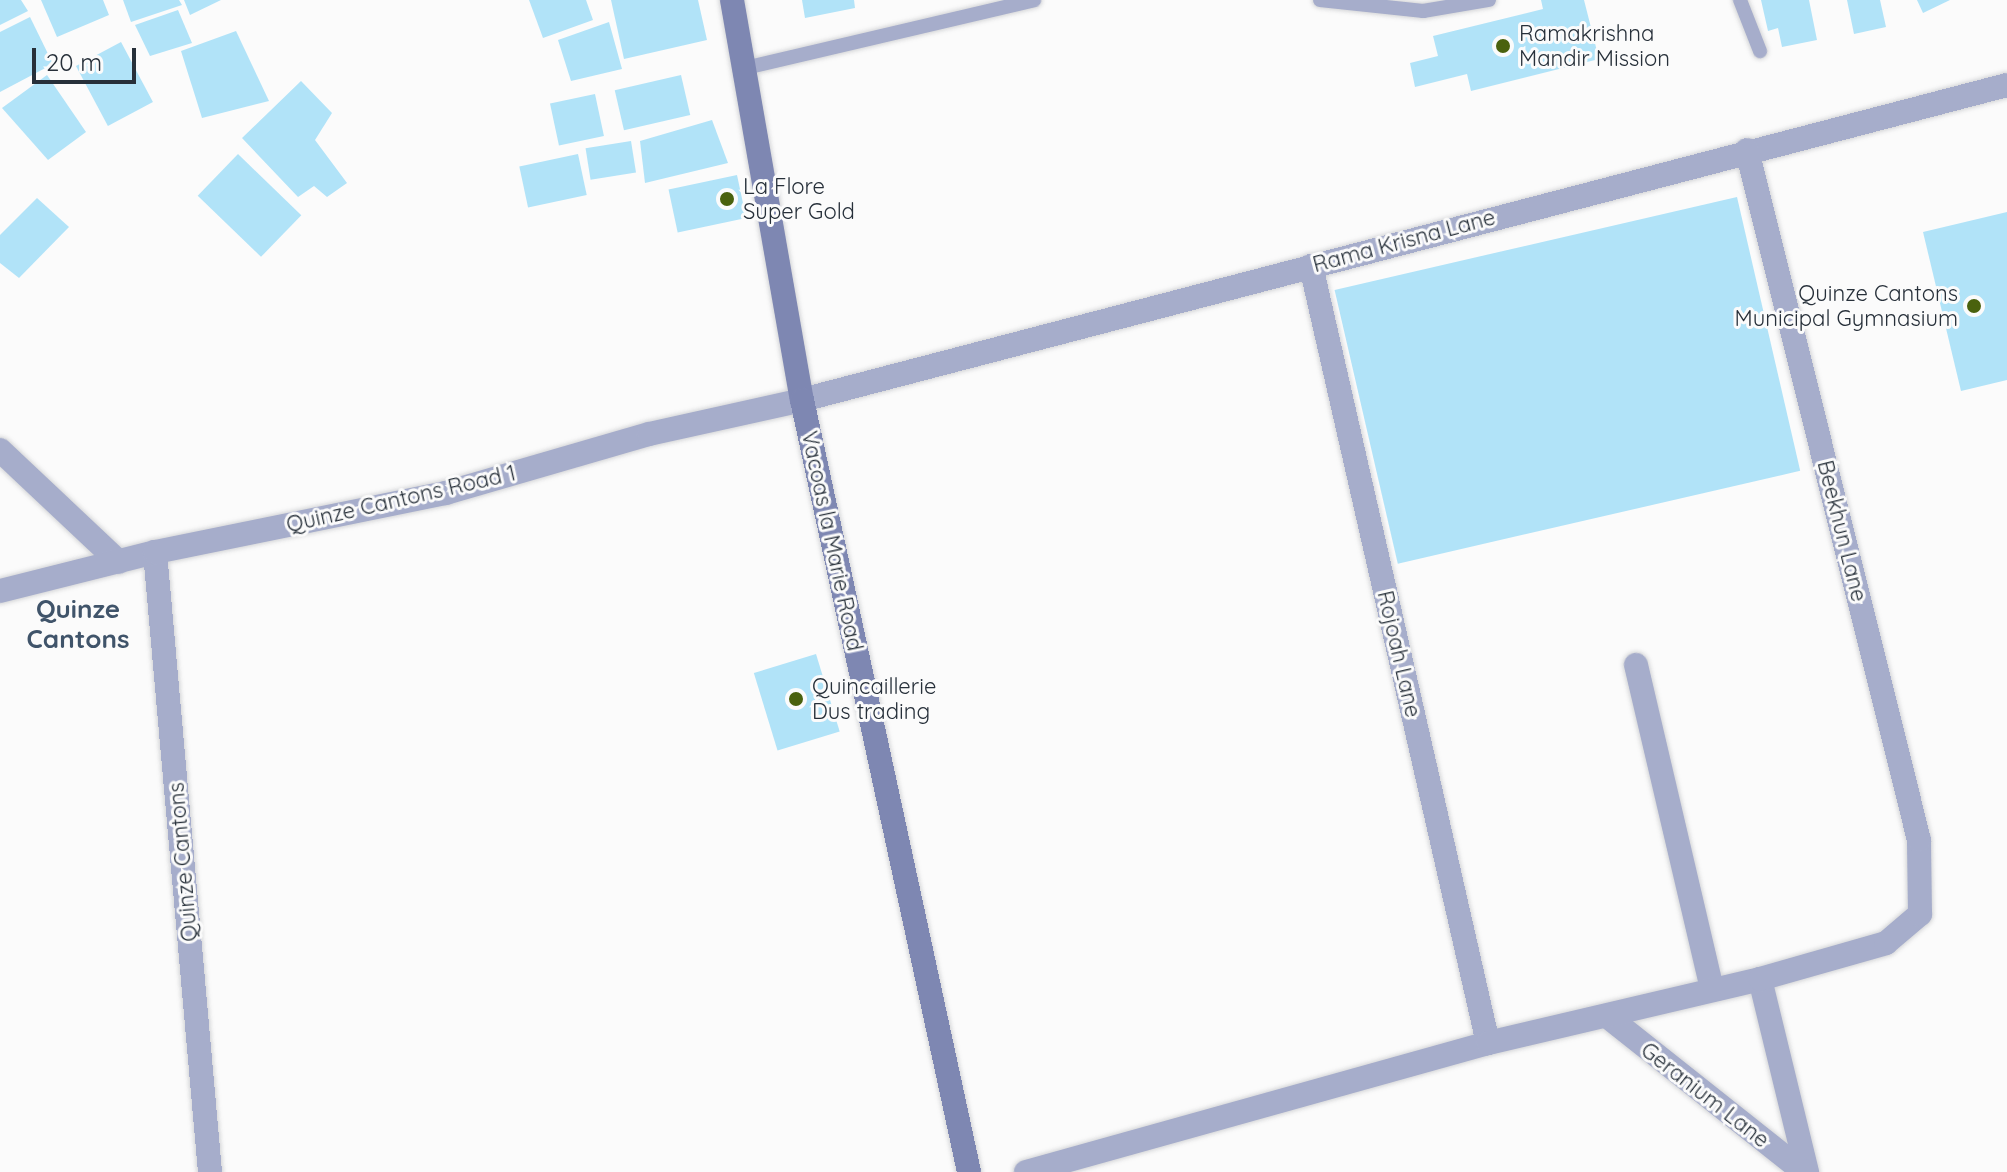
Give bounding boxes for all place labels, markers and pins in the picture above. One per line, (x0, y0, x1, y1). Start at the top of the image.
place label: Ramakrishna Mandir Mission (1519, 20, 1670, 72)
marker: Ramakrishna Mandir Mission (1494, 37, 1512, 55)
place label: La Flore Super Gold (743, 173, 855, 224)
marker: La Flore Super Gold (718, 190, 736, 208)
place label: Quinze Cantons Municipal Gymnasium (1735, 280, 1958, 332)
marker: Quinze Cantons Municipal Gymnasium (1965, 297, 1983, 315)
place label: Quincaillerie Dus trading (812, 673, 936, 724)
marker: Quincaillerie Dus trading (787, 690, 805, 708)

